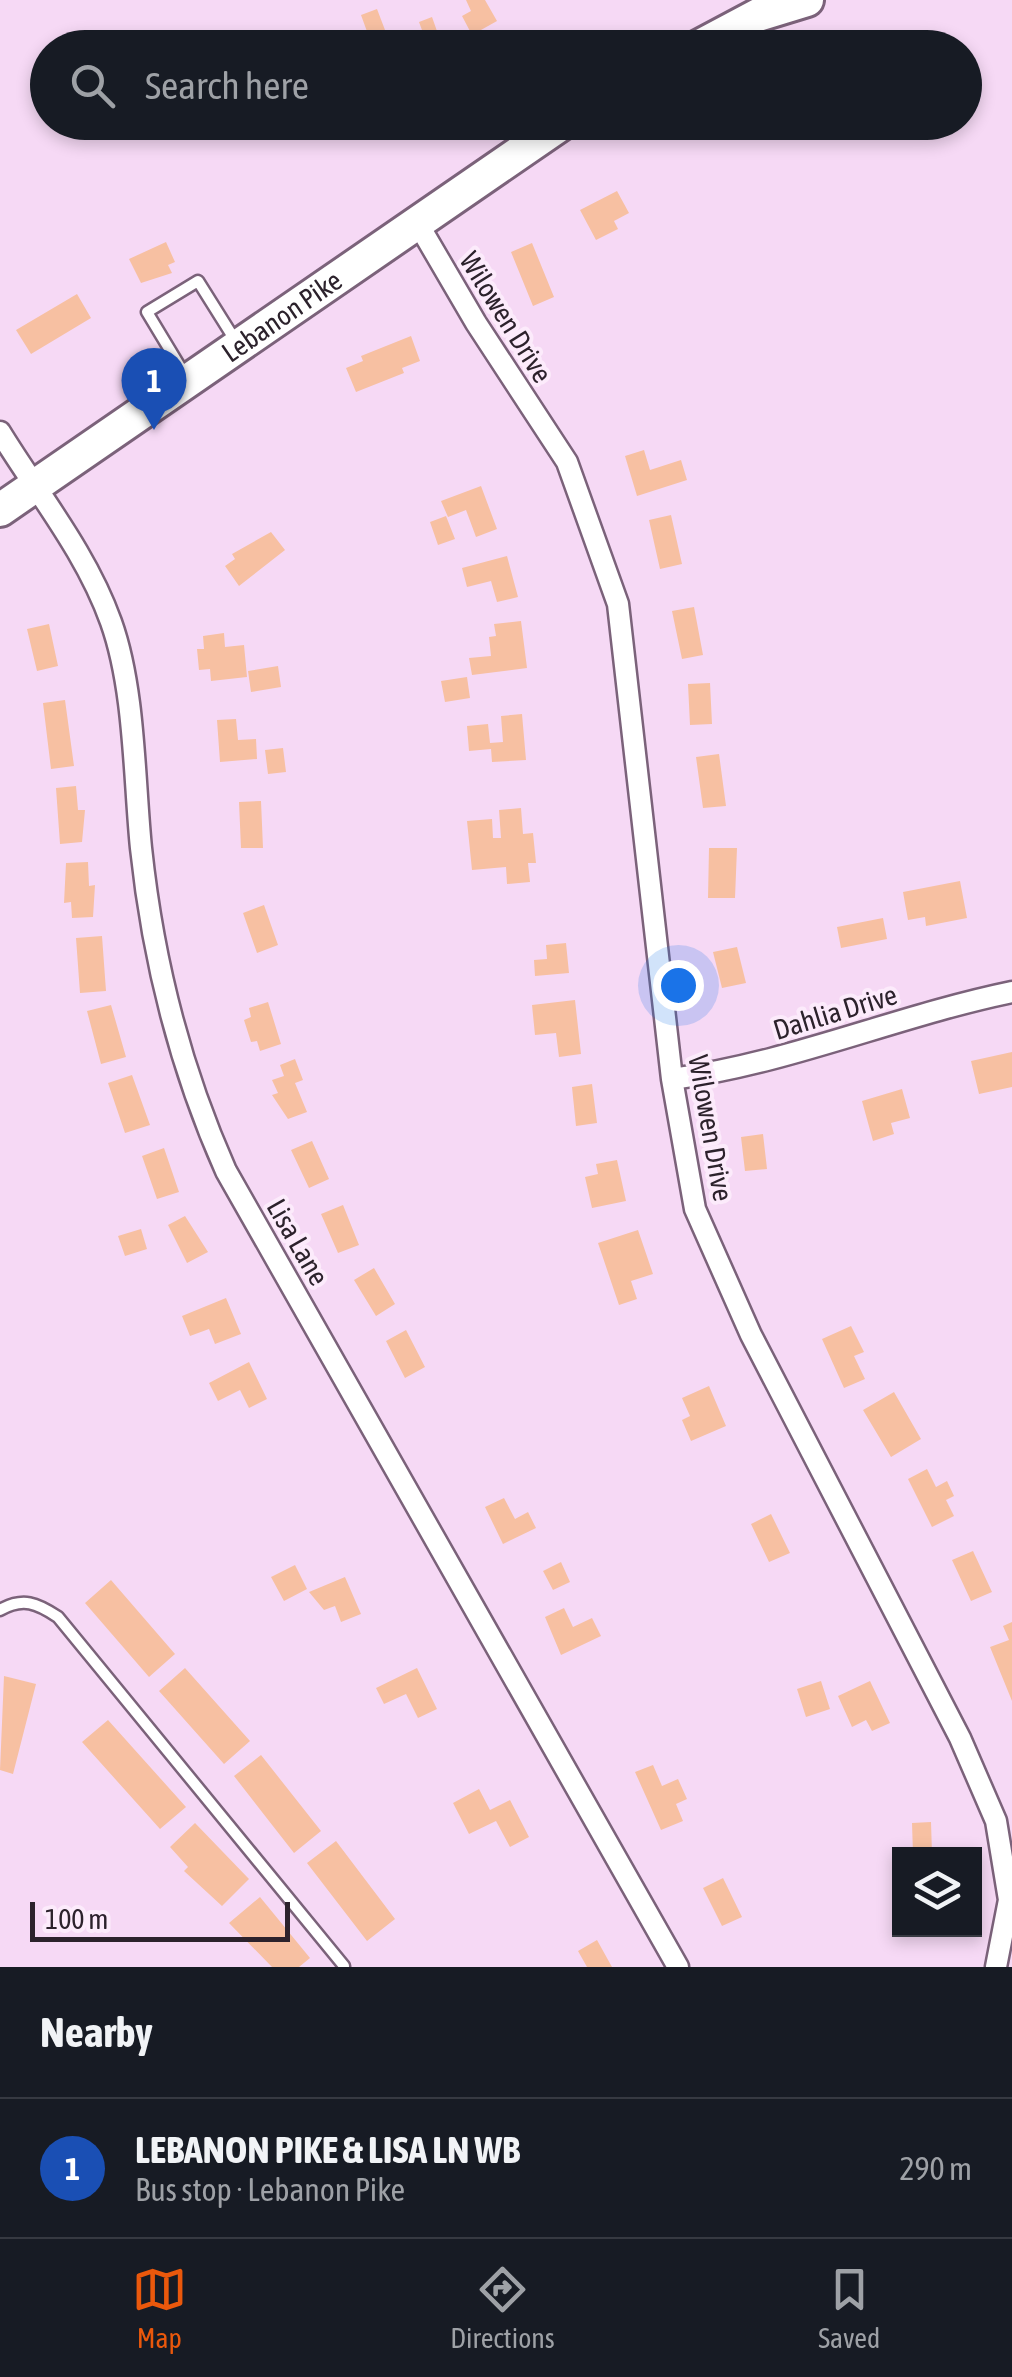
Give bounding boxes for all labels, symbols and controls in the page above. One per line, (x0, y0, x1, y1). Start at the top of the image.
search box (30, 30, 982, 140)
icon: search (65, 58, 120, 113)
text: Search here (145, 64, 309, 107)
street label: Wilowen Drive (453, 246, 559, 388)
street label: Lebanon Pike (216, 264, 348, 369)
pin: 1 (122, 348, 186, 430)
your location (653, 960, 704, 1011)
street label: Dahlia Drive (769, 978, 901, 1046)
street label: Wilowen Drive (682, 1052, 740, 1204)
street label: Lisa Lane (261, 1193, 335, 1291)
map controls (892, 1847, 982, 1937)
button: layers (892, 1847, 982, 1937)
scale bar (30, 1897, 290, 1942)
text: 100 m (45, 1903, 108, 1935)
text: Nearby (40, 2008, 153, 2056)
text: LEBANON PIKE & LISA LN WB (135, 2128, 520, 2171)
text: 1 (65, 2150, 80, 2187)
text: 290 m (899, 2150, 972, 2187)
text: Bus stop · Lebanon Pike (135, 2171, 405, 2208)
tab: Map (132, 2262, 187, 2354)
tab: Directions (450, 2262, 555, 2354)
tab: Saved (818, 2262, 880, 2354)

